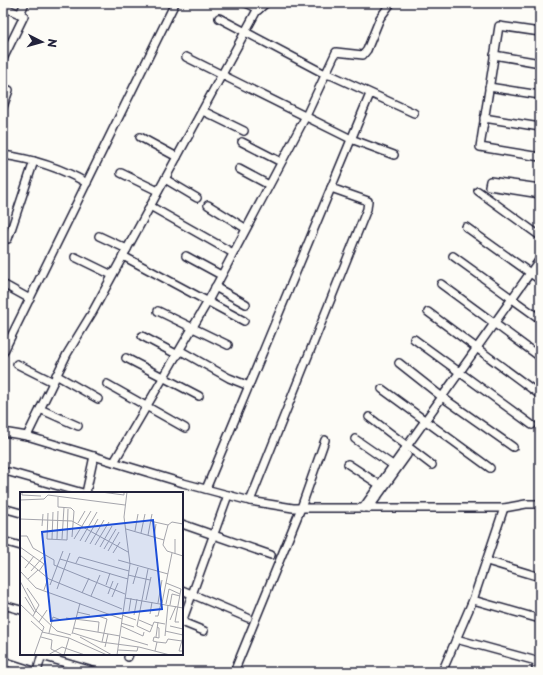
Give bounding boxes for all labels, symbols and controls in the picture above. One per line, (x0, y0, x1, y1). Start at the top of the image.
north arrow (22, 22, 62, 62)
text: N (44, 38, 61, 49)
inset map (20, 492, 183, 655)

